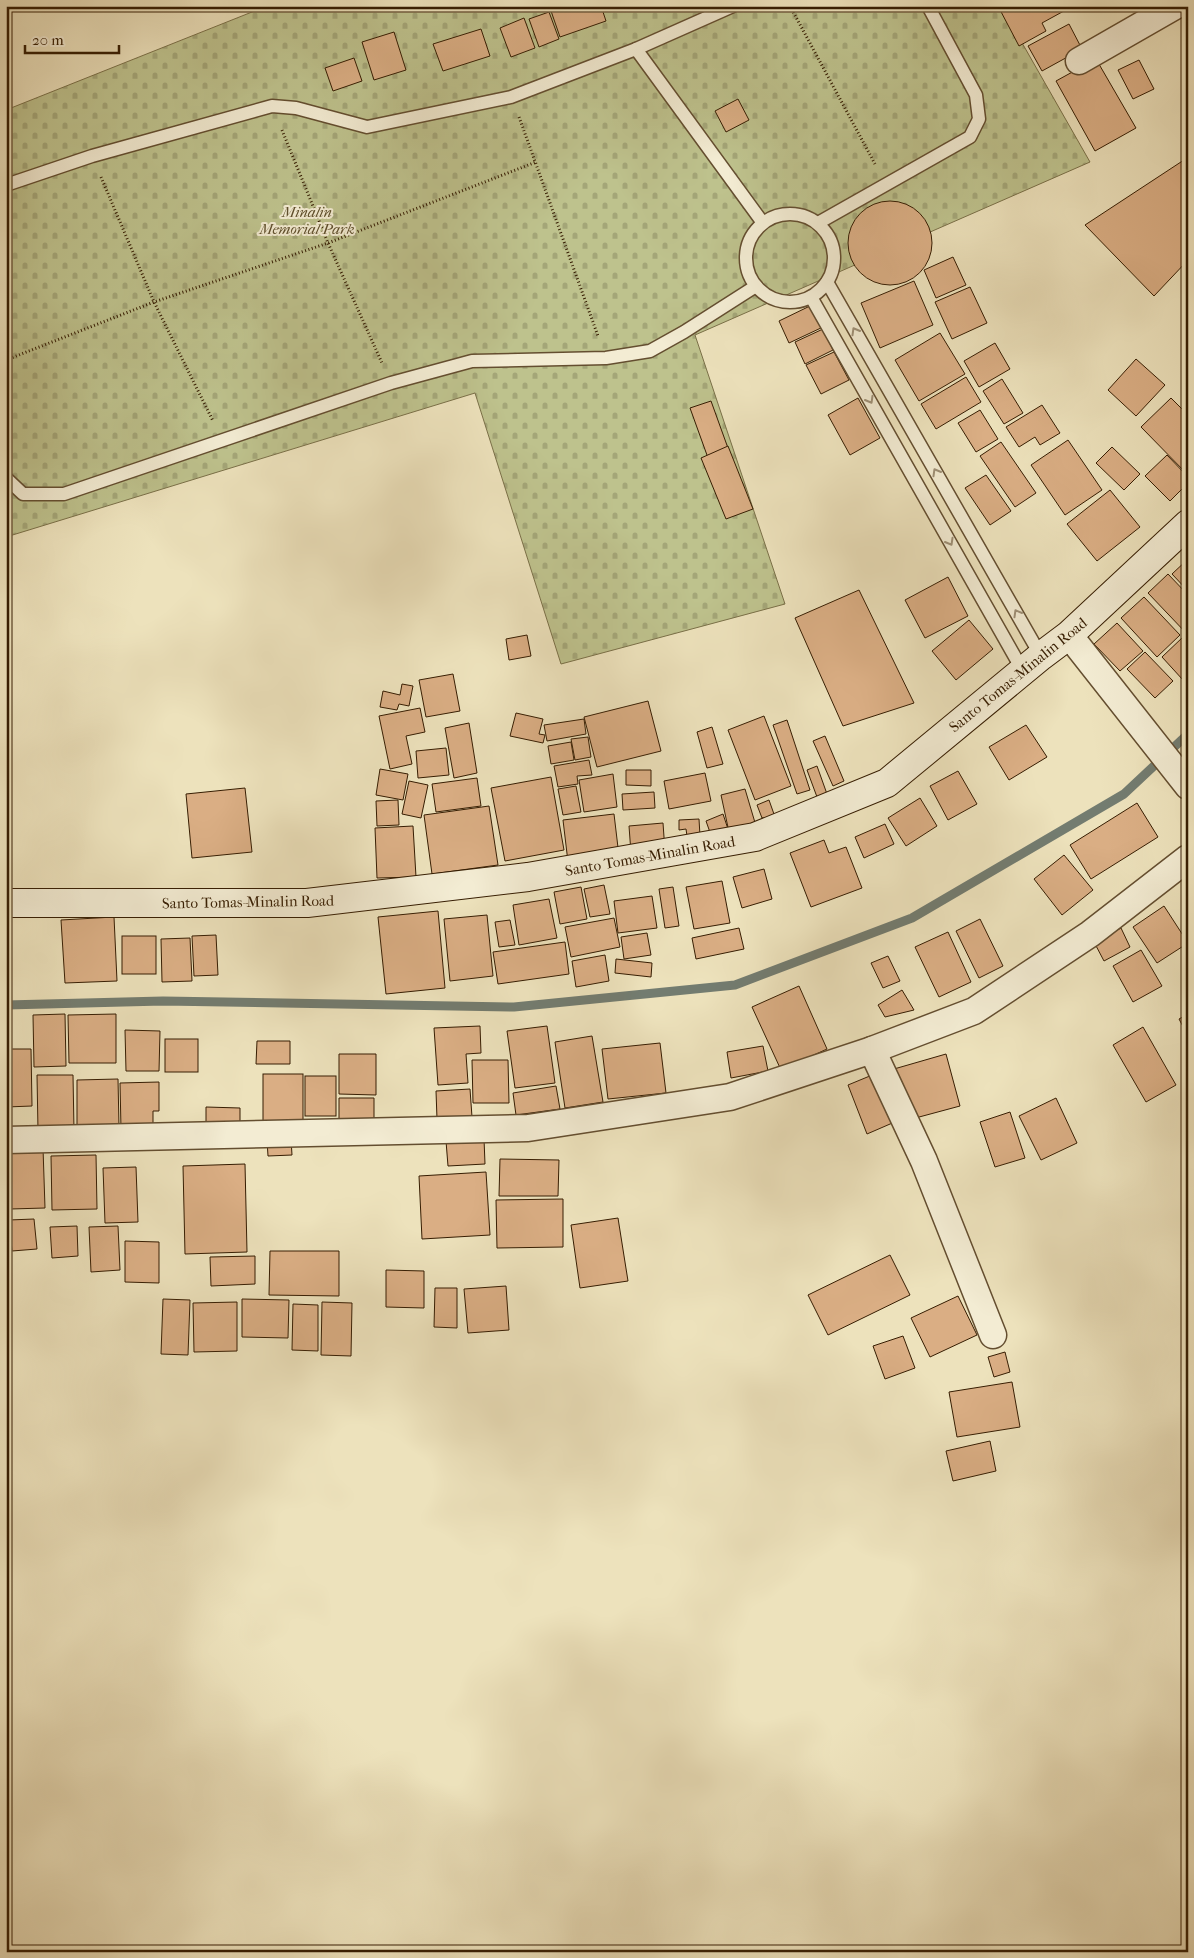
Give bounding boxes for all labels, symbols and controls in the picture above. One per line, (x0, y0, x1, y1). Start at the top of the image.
scale bar (25, 22, 119, 54)
text: 20 m (32, 31, 64, 49)
park label: Minalin Memorial Park (258, 203, 355, 238)
one-way arrow (852, 328, 862, 337)
one-way arrow (863, 395, 873, 404)
one-way arrow (933, 469, 943, 478)
one-way arrow (944, 536, 954, 545)
one-way arrow (1013, 610, 1023, 619)
street label: Santo Tomas-Minalin Road (945, 613, 1091, 736)
street label: Santo Tomas-Minalin Road (564, 832, 737, 880)
street label: Santo Tomas-Minalin Road (162, 891, 335, 913)

